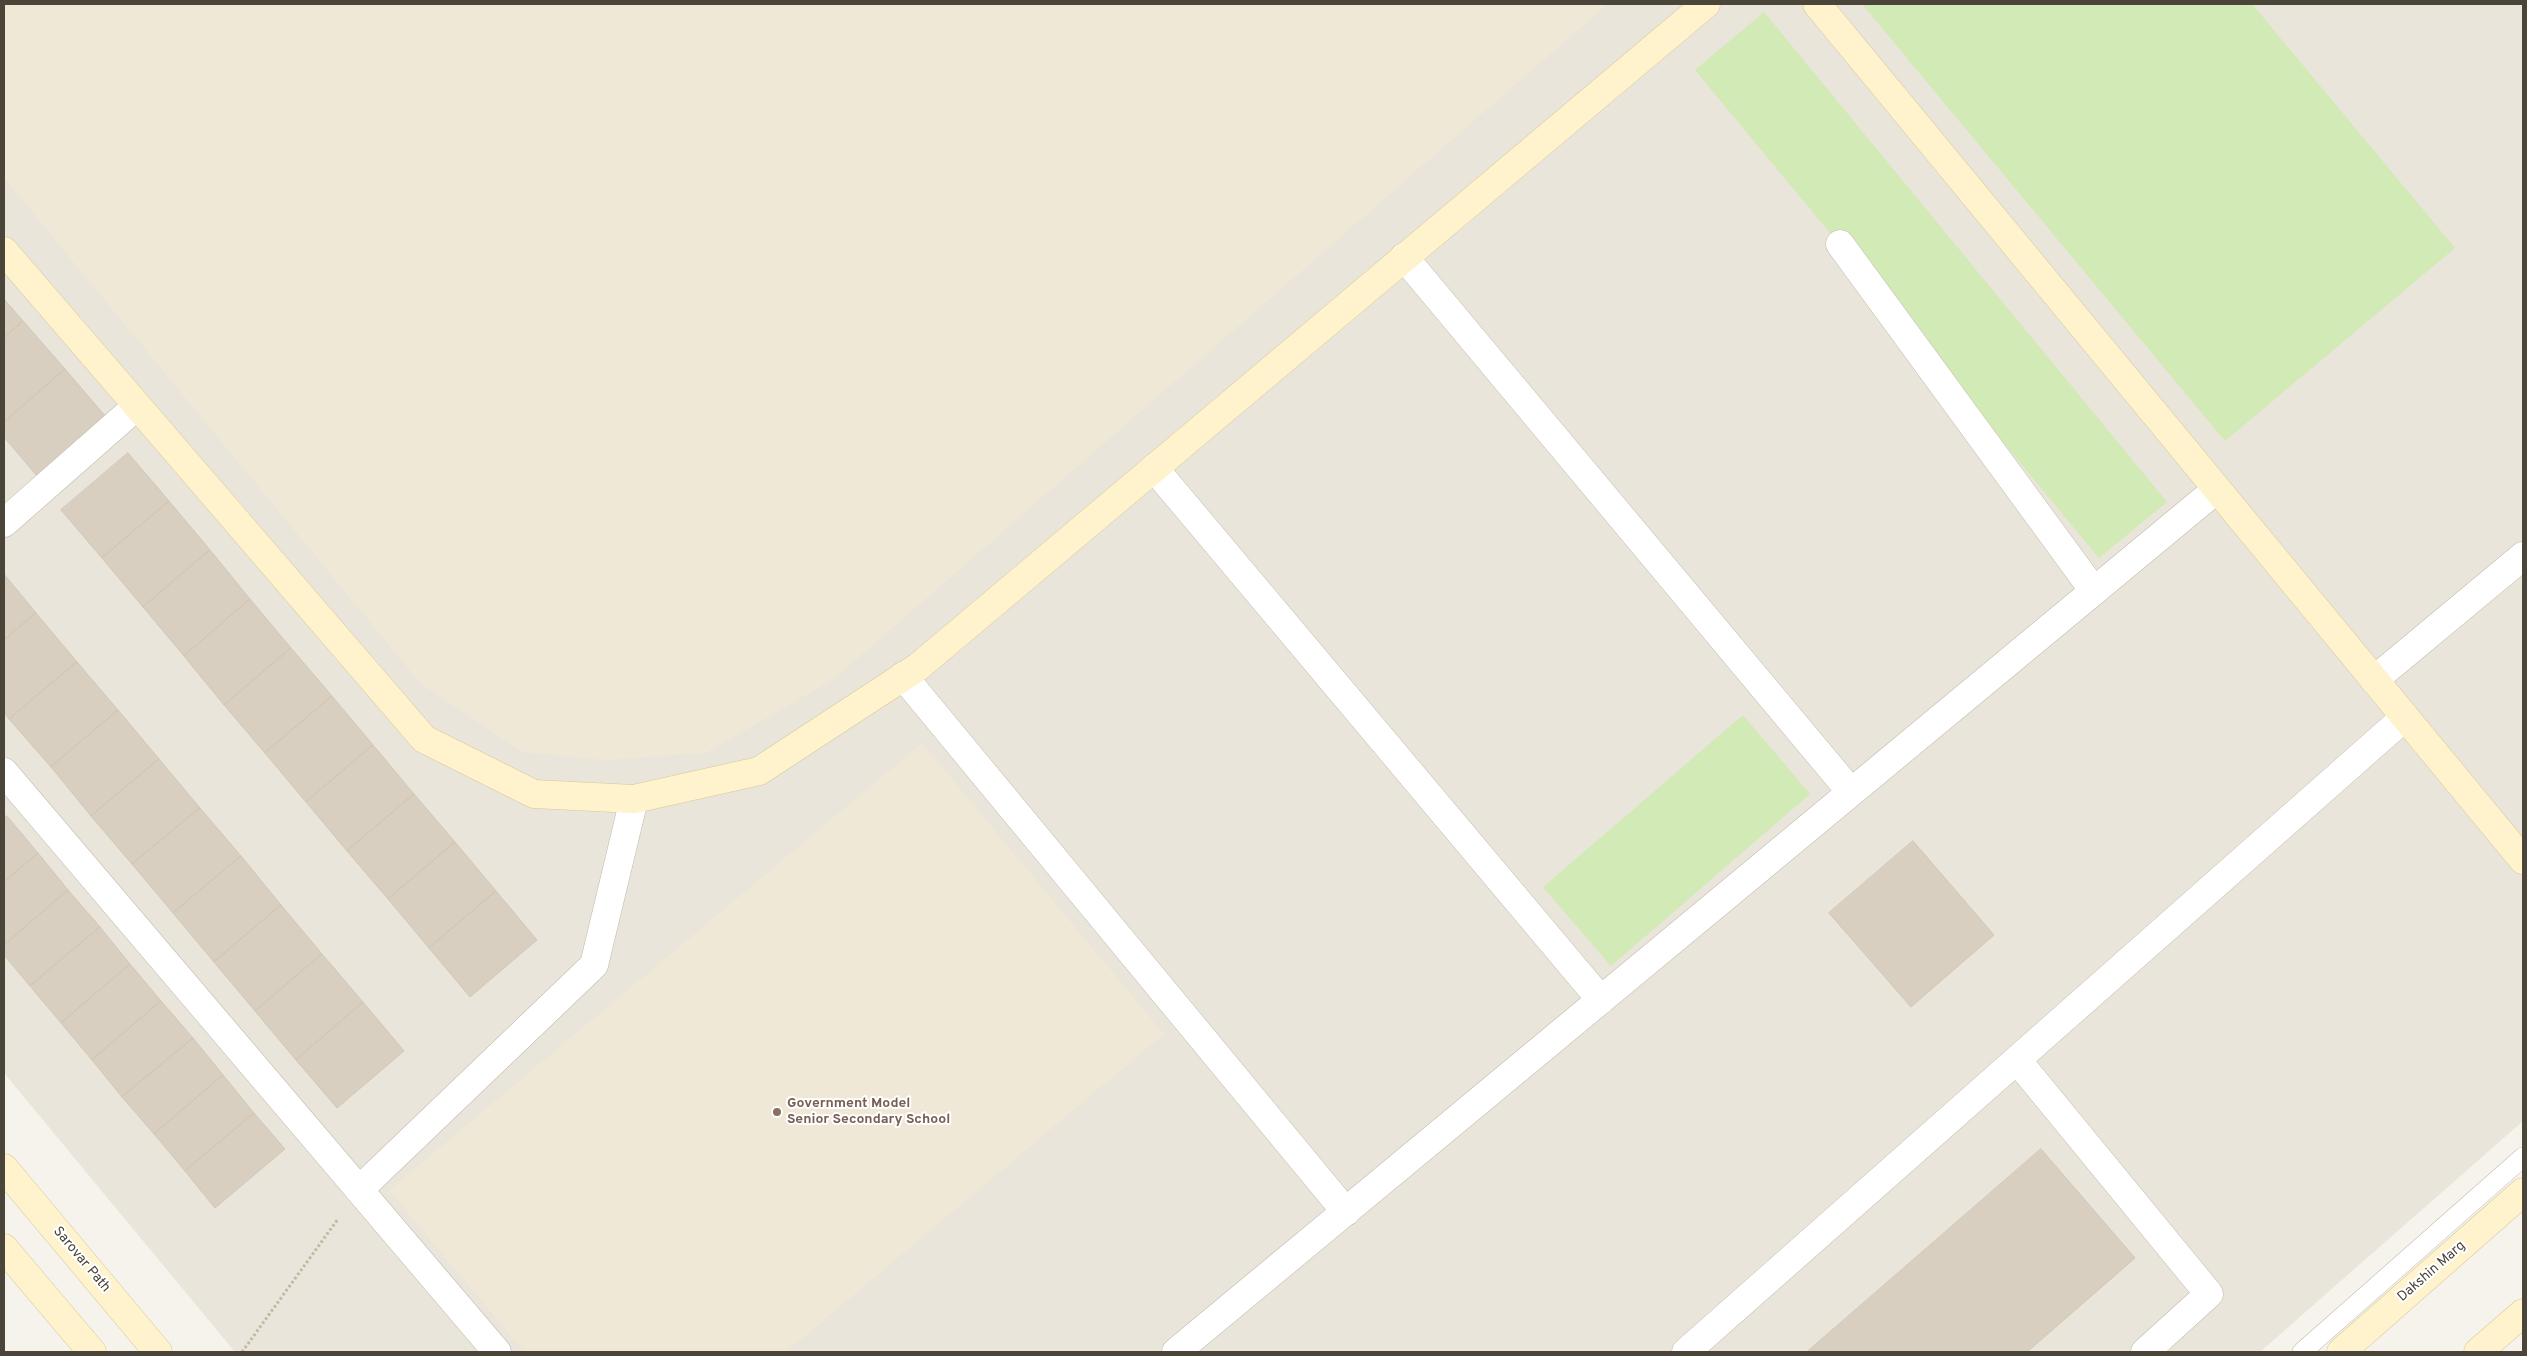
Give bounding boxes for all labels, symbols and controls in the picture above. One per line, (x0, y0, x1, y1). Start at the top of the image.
place label: Government Model Senior Secondary School (787, 1096, 950, 1128)
marker: Government Model Senior Secondary School (771, 1106, 783, 1118)
street label: Sarovar Path (49, 1224, 113, 1296)
street label: Dakshin Marg (2395, 1238, 2469, 1306)

